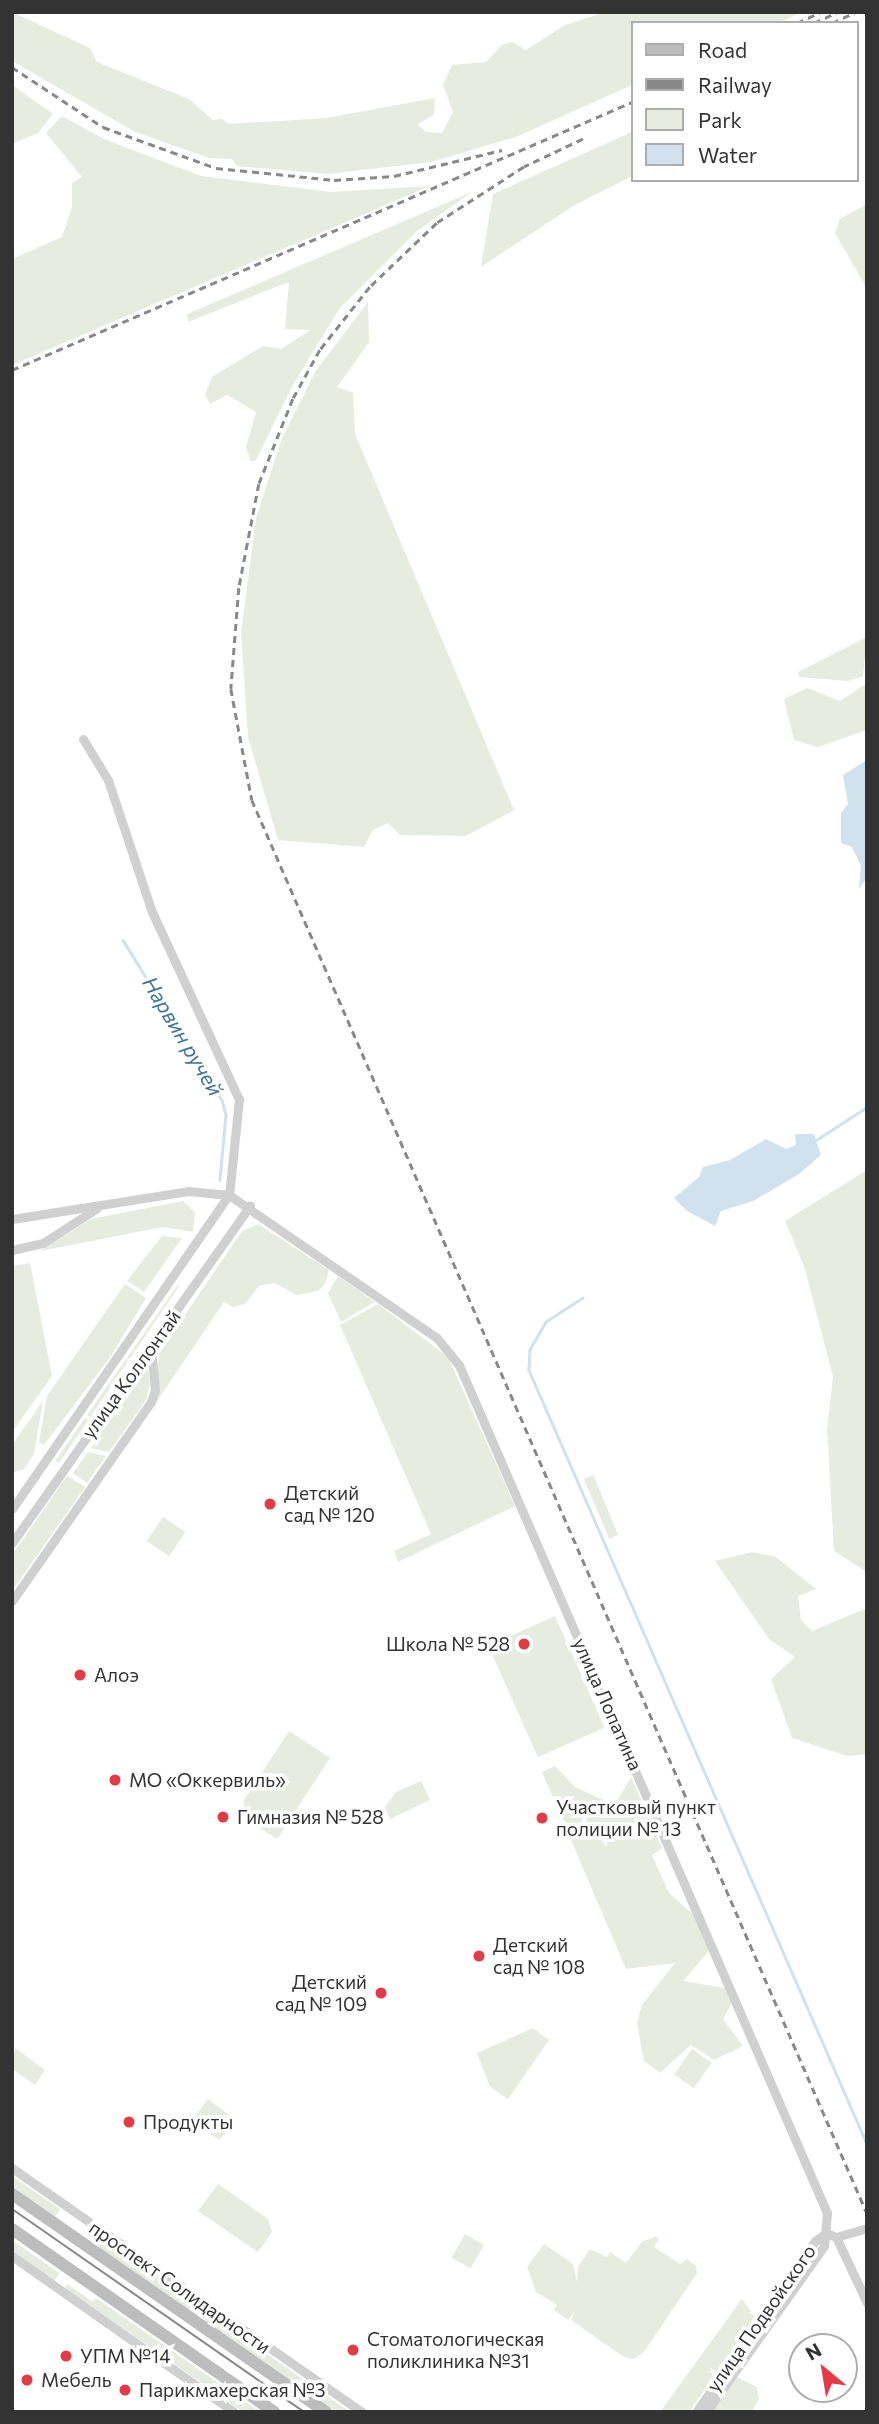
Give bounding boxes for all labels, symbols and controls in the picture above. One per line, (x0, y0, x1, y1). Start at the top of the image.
legend (630, 21, 858, 182)
text: Road (698, 37, 747, 62)
text: Railway (698, 72, 772, 97)
text: Park (698, 107, 742, 132)
text: Water (698, 142, 757, 167)
water label: Нарвин ручей (137, 972, 229, 1100)
street label: улица Коллонтай (77, 1306, 185, 1442)
place label: Детский сад № 120 (284, 1482, 375, 1526)
marker: Детский сад № 120 (262, 1496, 278, 1512)
place label: Школа № 528 (386, 1633, 510, 1655)
street label: улица Лопатина (569, 1634, 647, 1774)
marker: Школа № 528 (516, 1636, 532, 1652)
place label: Алоэ (94, 1664, 139, 1686)
marker: Алоэ (72, 1667, 88, 1683)
place label: МО «Оккервиль» (129, 1769, 286, 1791)
marker: МО «Оккервиль» (107, 1772, 123, 1788)
place label: Участковый пункт полиции № 13 (556, 1796, 716, 1840)
place label: Гимназия № 528 (237, 1806, 384, 1828)
marker: Гимназия № 528 (215, 1809, 231, 1825)
marker: Участковый пункт полиции № 13 (534, 1810, 550, 1826)
place label: Детский сад № 108 (493, 1934, 585, 1978)
marker: Детский сад № 108 (471, 1948, 487, 1964)
place label: Детский сад № 109 (275, 1971, 367, 2015)
marker: Детский сад № 109 (373, 1985, 389, 2001)
place label: Продукты (143, 2111, 233, 2133)
marker: Продукты (121, 2114, 137, 2130)
street label: проспект Солидарности (85, 2216, 275, 2358)
street label: улица Подвойского (702, 2240, 820, 2396)
place label: Стоматологическая поликлиника №31 (367, 2328, 544, 2372)
north arrow (788, 2333, 858, 2403)
text: N (801, 2338, 825, 2365)
marker: Стоматологическая поликлиника №31 (345, 2342, 361, 2358)
place label: УПМ №14 (80, 2345, 171, 2367)
marker: УПМ №14 (58, 2348, 74, 2364)
place label: Мебель (41, 2369, 111, 2391)
marker: Мебель (19, 2372, 35, 2388)
place label: Парикмахерская №3 (139, 2379, 326, 2401)
marker: Парикмахерская №3 (117, 2382, 133, 2398)

